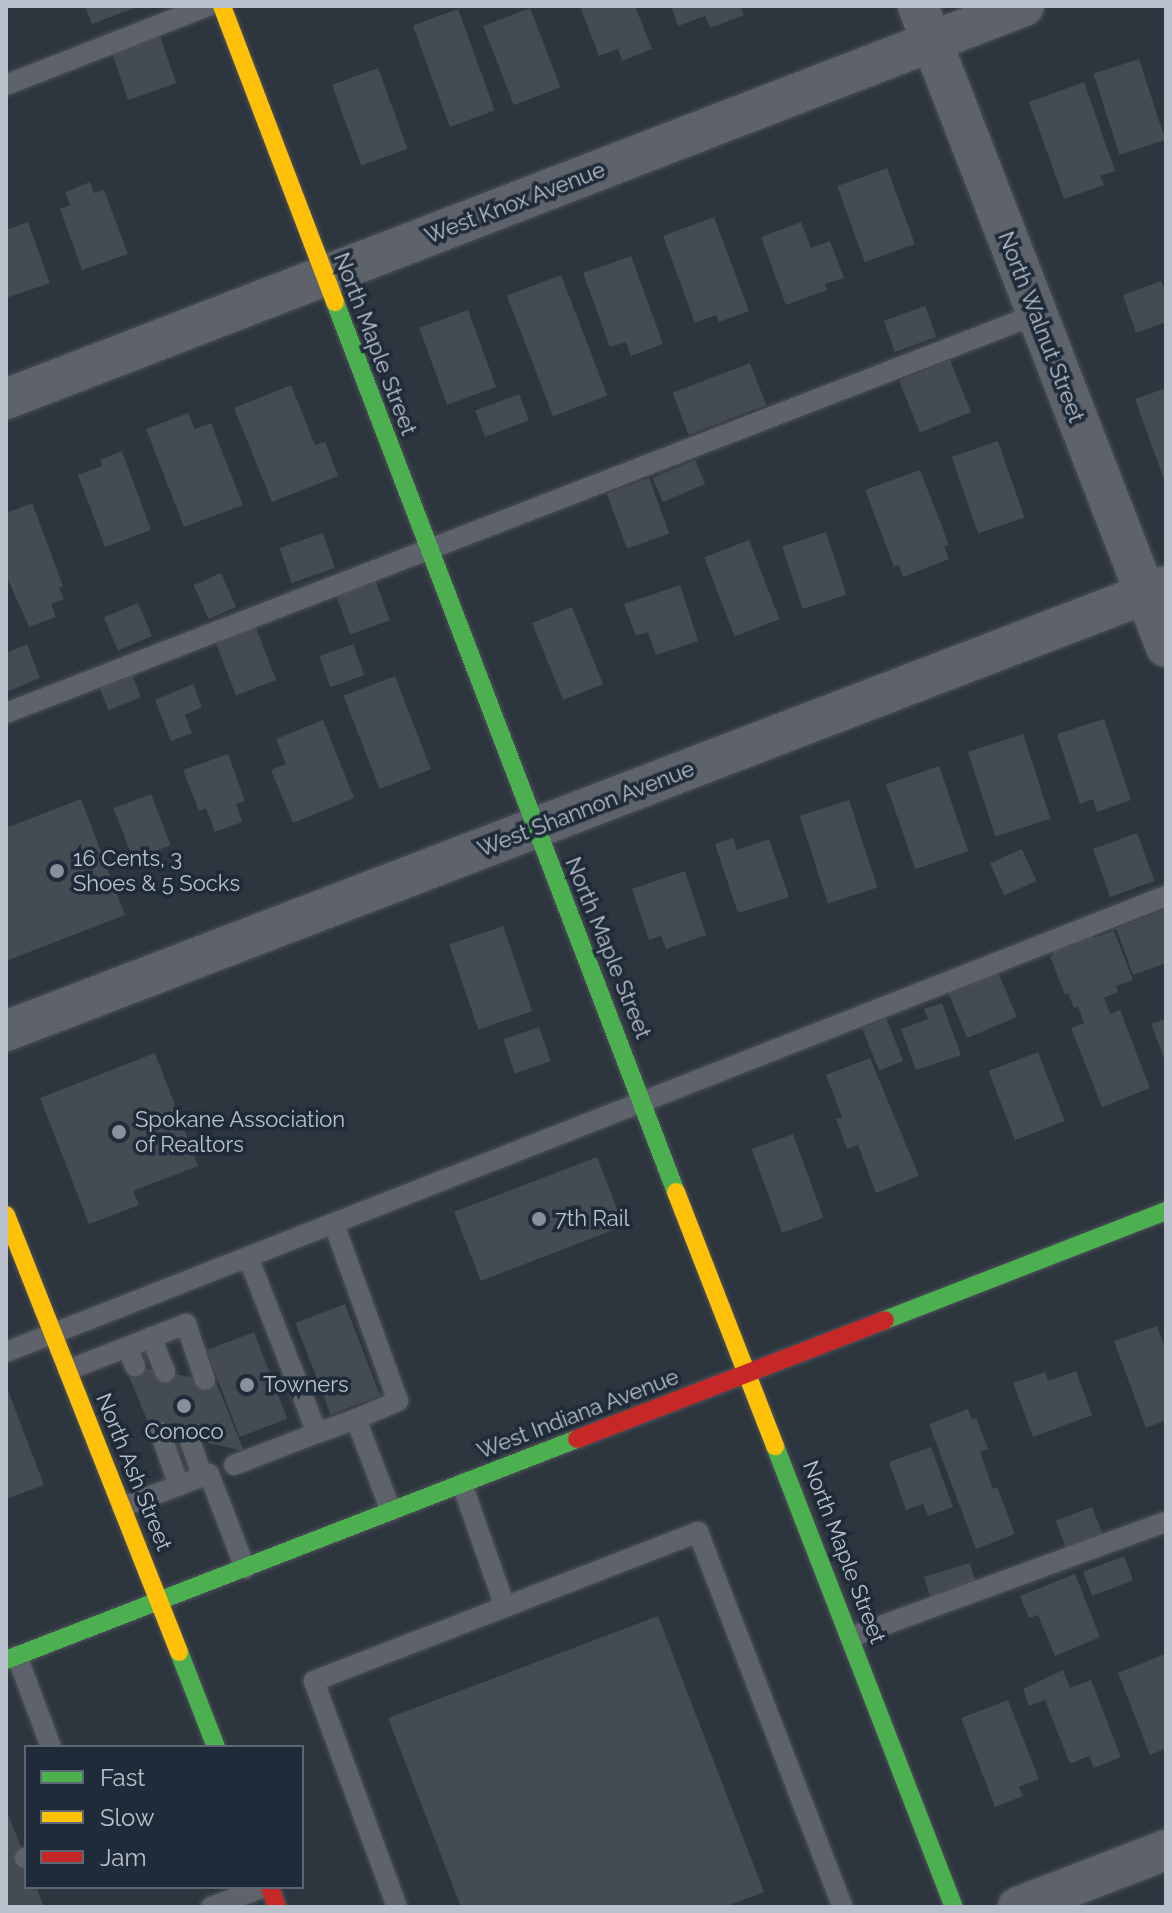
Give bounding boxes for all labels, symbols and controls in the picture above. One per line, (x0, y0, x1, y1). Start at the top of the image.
street label: West Knox Avenue (421, 156, 609, 250)
street label: North Walnut Street (992, 227, 1090, 427)
street label: North Maple Street (328, 249, 422, 439)
street label: West Shannon Avenue (474, 755, 698, 863)
place label: 16 Cents, 3 Shoes & 5 Socks (73, 845, 240, 896)
street label: North Maple Street (559, 853, 657, 1043)
marker: 16 Cents, 3 Shoes & 5 Socks (48, 862, 66, 880)
place label: Spokane Association of Realtors (135, 1106, 346, 1158)
marker: Spokane Association of Realtors (110, 1123, 128, 1141)
place label: 7th Rail (555, 1206, 630, 1232)
marker: 7th Rail (530, 1210, 548, 1228)
street label: West Indiana Avenue (473, 1363, 683, 1465)
place label: Towners (263, 1372, 349, 1398)
marker: Towners (238, 1376, 256, 1394)
street label: North Ash Street (90, 1389, 178, 1555)
marker: Conoco (175, 1397, 193, 1415)
place label: Conoco (144, 1419, 224, 1445)
street label: North Maple Street (797, 1457, 891, 1647)
legend (24, 1745, 304, 1889)
text: Fast (100, 1763, 145, 1792)
text: Slow (100, 1803, 154, 1832)
text: Jam (100, 1843, 146, 1872)

